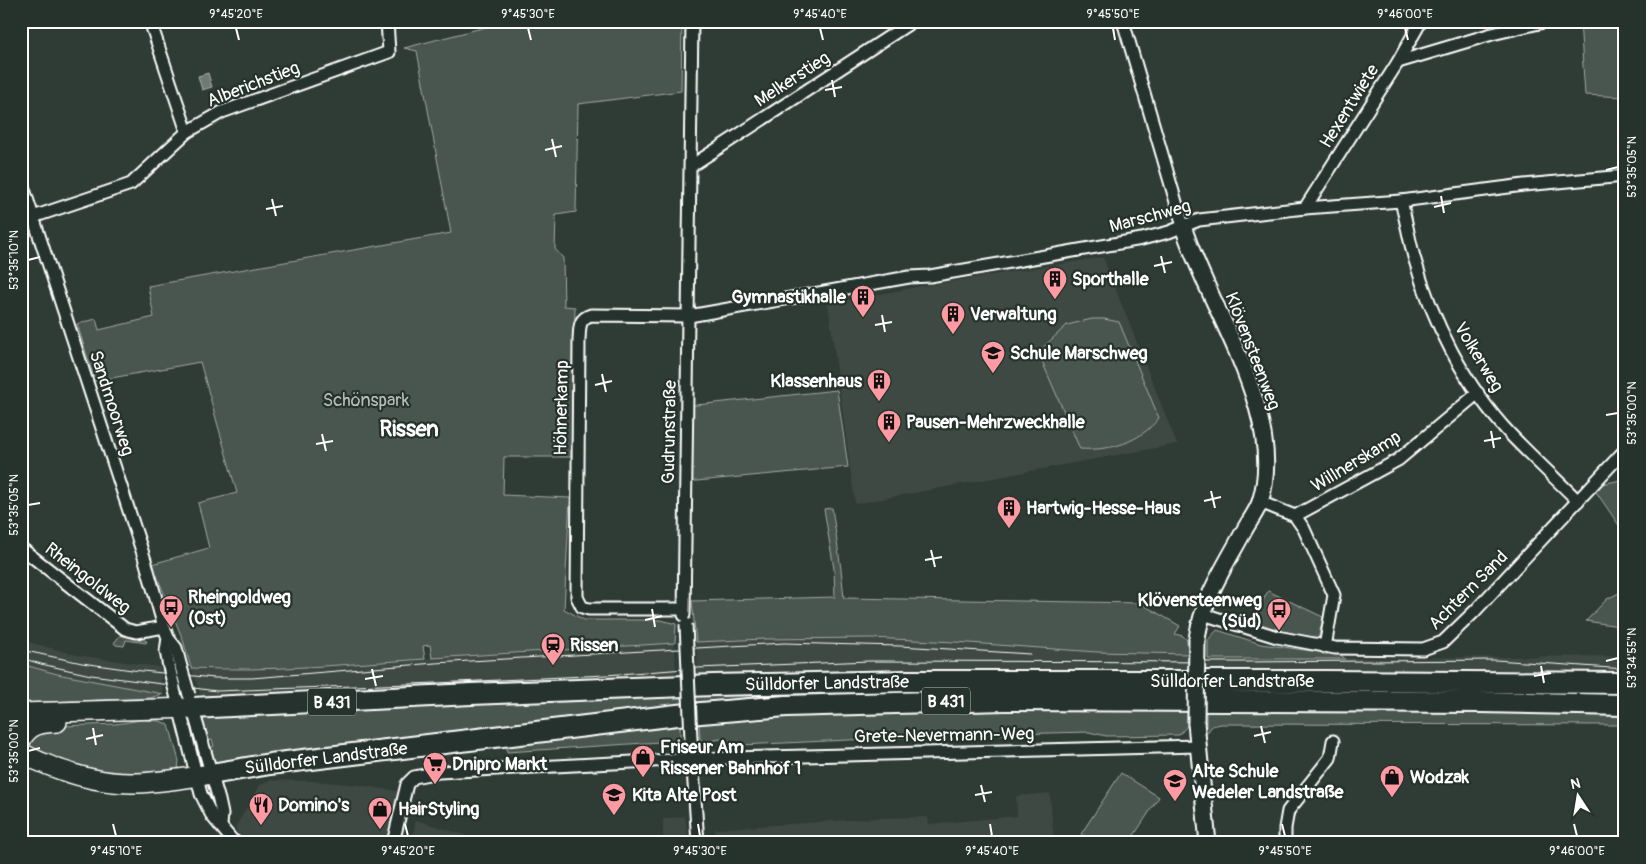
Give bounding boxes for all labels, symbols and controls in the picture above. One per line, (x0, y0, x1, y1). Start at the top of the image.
text: 9°45'20"E (209, 7, 263, 22)
text: 9°45'30"E (501, 7, 555, 22)
text: 9°45'40"E (793, 7, 847, 22)
text: 9°45'50"E (1086, 7, 1140, 22)
text: 9°46'00"E (1377, 7, 1433, 22)
street label: Melkerstieg (750, 47, 834, 112)
street label: Alberichstieg (204, 56, 303, 113)
street label: Hexentwiete (1315, 60, 1384, 153)
text: 53°35'05"N (1625, 136, 1640, 198)
street label: Marschweg (1107, 195, 1193, 238)
text: 53°35'10"N (7, 230, 22, 290)
building icon: Sporthalle (1042, 266, 1068, 300)
place label: Sporthalle (1072, 268, 1150, 291)
building icon: Gymnastikhalle (850, 284, 876, 318)
place label: Gymnastikhalle (732, 286, 847, 309)
street label: Klövensteenweg (1220, 289, 1286, 413)
building icon: Verwaltung (940, 301, 966, 335)
place label: Verwaltung (970, 303, 1056, 326)
street label: Volkerweg (1449, 318, 1508, 396)
school or university icon: Schule Marschweg (980, 340, 1006, 374)
place label: Schule Marschweg (1010, 342, 1148, 365)
street label: Sandmoorweg (84, 348, 139, 459)
street label: Höhnerkamp (549, 360, 574, 456)
building icon: Klassenhaus (866, 368, 892, 402)
place label: Klassenhaus (770, 370, 863, 393)
street label: Gudrunstraße (657, 380, 682, 484)
text: 53°35'00"N (1625, 381, 1640, 445)
park label: Schönspark (323, 389, 410, 412)
building icon: Pausen-Mehrzweckhalle (876, 409, 902, 443)
place label: Pausen-Mehrzweckhalle (906, 411, 1086, 434)
district label: Rissen (379, 415, 439, 443)
street label: Willnerskamp (1307, 426, 1405, 497)
text: 53°35'05"N (7, 474, 22, 536)
building icon: Hartwig-Hesse-Haus (996, 495, 1022, 529)
place label: Hartwig-Hesse-Haus (1026, 497, 1181, 520)
street label: Rheingoldweg (40, 538, 135, 619)
street label: Achtern Sand (1424, 546, 1513, 635)
place label: Rheingoldweg (Ost) (188, 586, 291, 630)
place label: Klövensteenweg (Süd) (1138, 589, 1262, 633)
bus stop icon: Rheingoldweg (Ost) (158, 594, 184, 628)
bus stop icon: Klövensteenweg (Süd) (1266, 597, 1292, 631)
text: 53°34'55"N (1625, 628, 1640, 688)
station icon: Rissen (540, 632, 566, 666)
place label: Rissen (570, 634, 618, 657)
street label: Sülldorfer Landstraße (1150, 670, 1314, 693)
street label: Sülldorfer Landstraße (745, 671, 909, 696)
road number: B 431 (922, 688, 970, 714)
road number: B 431 (308, 689, 356, 716)
text: 53°35'00"N (7, 719, 22, 783)
street label: Grete-Nevermann-Weg (854, 722, 1034, 749)
place label: Friseur Am Rissener Bahnhof 1 (660, 736, 801, 780)
street label: Sülldorfer Landstraße (243, 737, 409, 780)
shop icon: Friseur Am Rissener Bahnhof 1 (630, 744, 656, 778)
supermarket icon: Dnipro Markt (422, 751, 448, 785)
place label: Dnipro Markt (452, 753, 548, 776)
place label: Alte Schule Wedeler Landstraße (1192, 760, 1345, 804)
shop icon: Wodzak (1379, 764, 1405, 798)
place label: Wodzak (1410, 766, 1470, 789)
school or university icon: Alte Schule Wedeler Landstraße (1162, 768, 1188, 802)
north arrow (1554, 772, 1604, 822)
text: N (1569, 774, 1582, 793)
school or university icon: Kita Alte Post (601, 782, 627, 816)
place label: Kita Alte Post (632, 784, 737, 807)
restaurant icon: Domino's (248, 792, 274, 826)
place label: Domino's (278, 794, 350, 817)
shop icon: HairStyling (367, 796, 393, 830)
place label: HairStyling (398, 798, 479, 821)
text: 9°45'10"E (90, 844, 142, 859)
text: 9°45'20"E (381, 844, 435, 859)
text: 9°45'30"E (673, 844, 727, 859)
text: 9°45'40"E (965, 844, 1019, 859)
text: 9°45'50"E (1258, 844, 1312, 859)
text: 9°46'00"E (1549, 844, 1605, 859)

